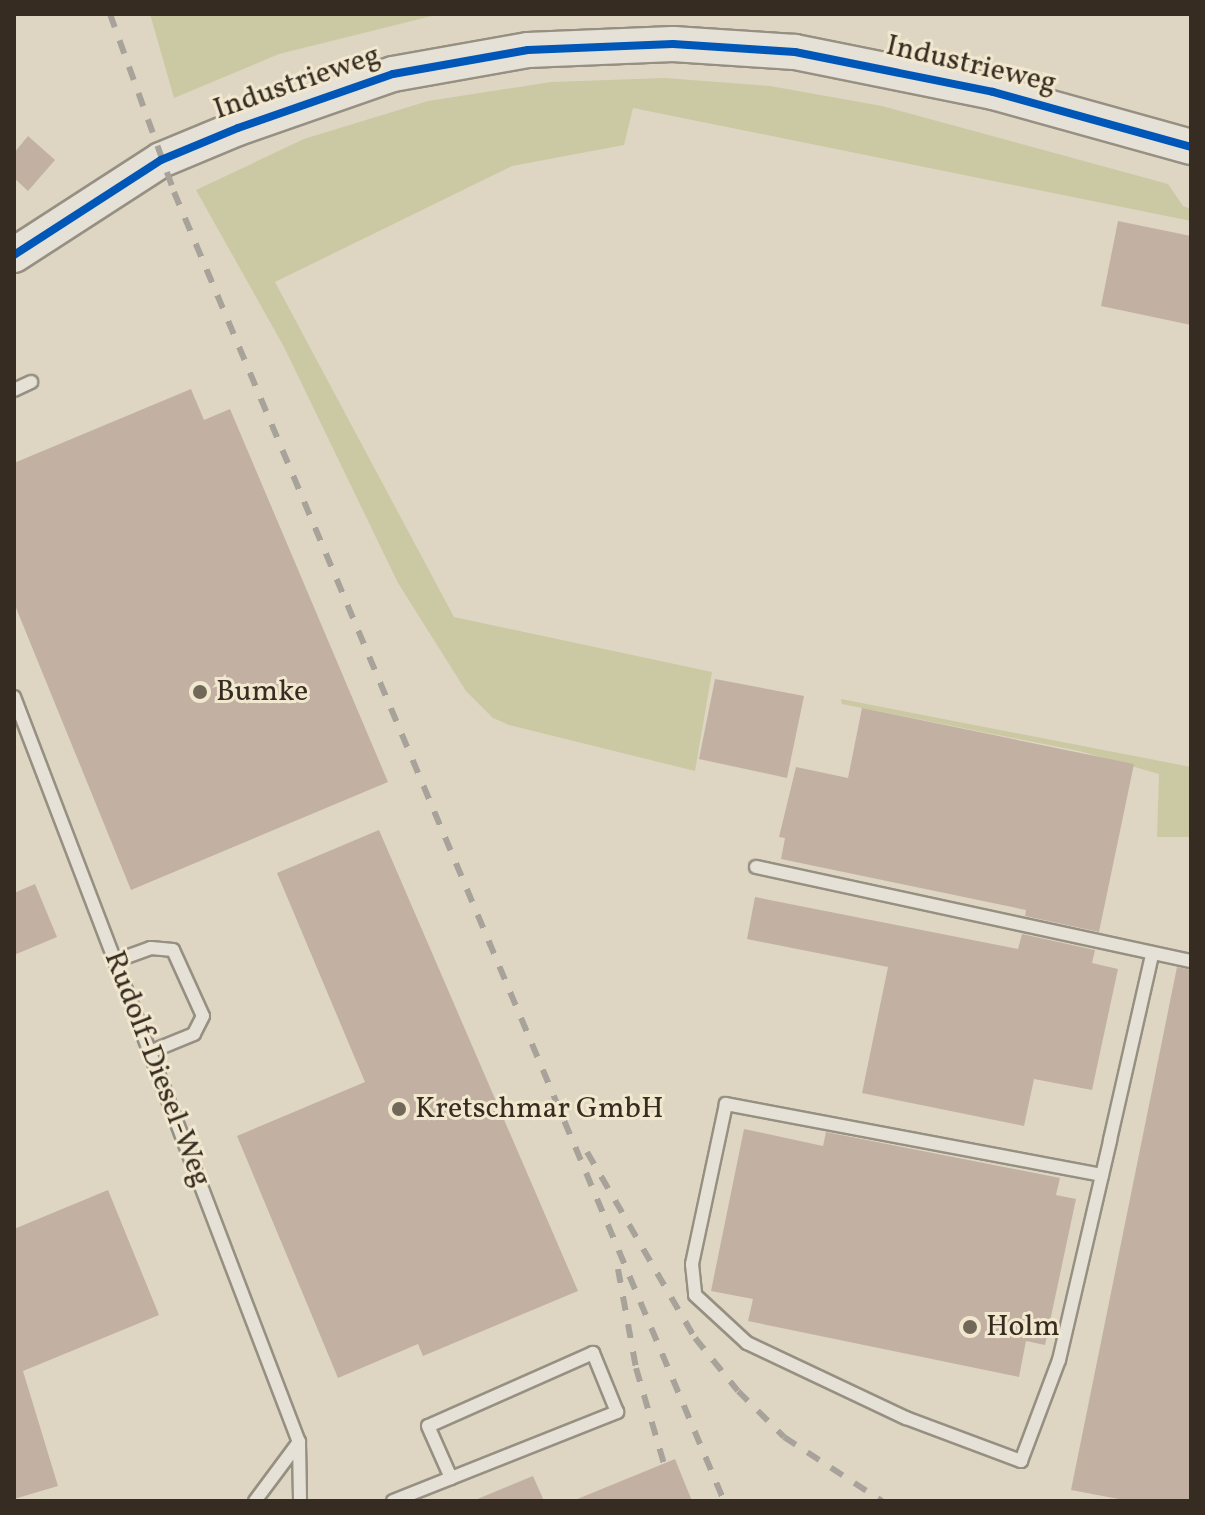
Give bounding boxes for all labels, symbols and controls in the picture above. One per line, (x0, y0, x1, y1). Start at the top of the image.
street label: Industrieweg (882, 28, 1060, 102)
street label: Industrieweg (209, 38, 385, 128)
place label: Bumke (216, 674, 308, 710)
marker: Bumke (191, 683, 209, 701)
street label: Rudolf-Diesel-Weg (95, 946, 219, 1192)
place label: Kretschmar GmbH (415, 1091, 664, 1127)
marker: Kretschmar GmbH (390, 1100, 408, 1118)
place label: Holm (986, 1309, 1060, 1345)
marker: Holm (961, 1318, 979, 1336)

